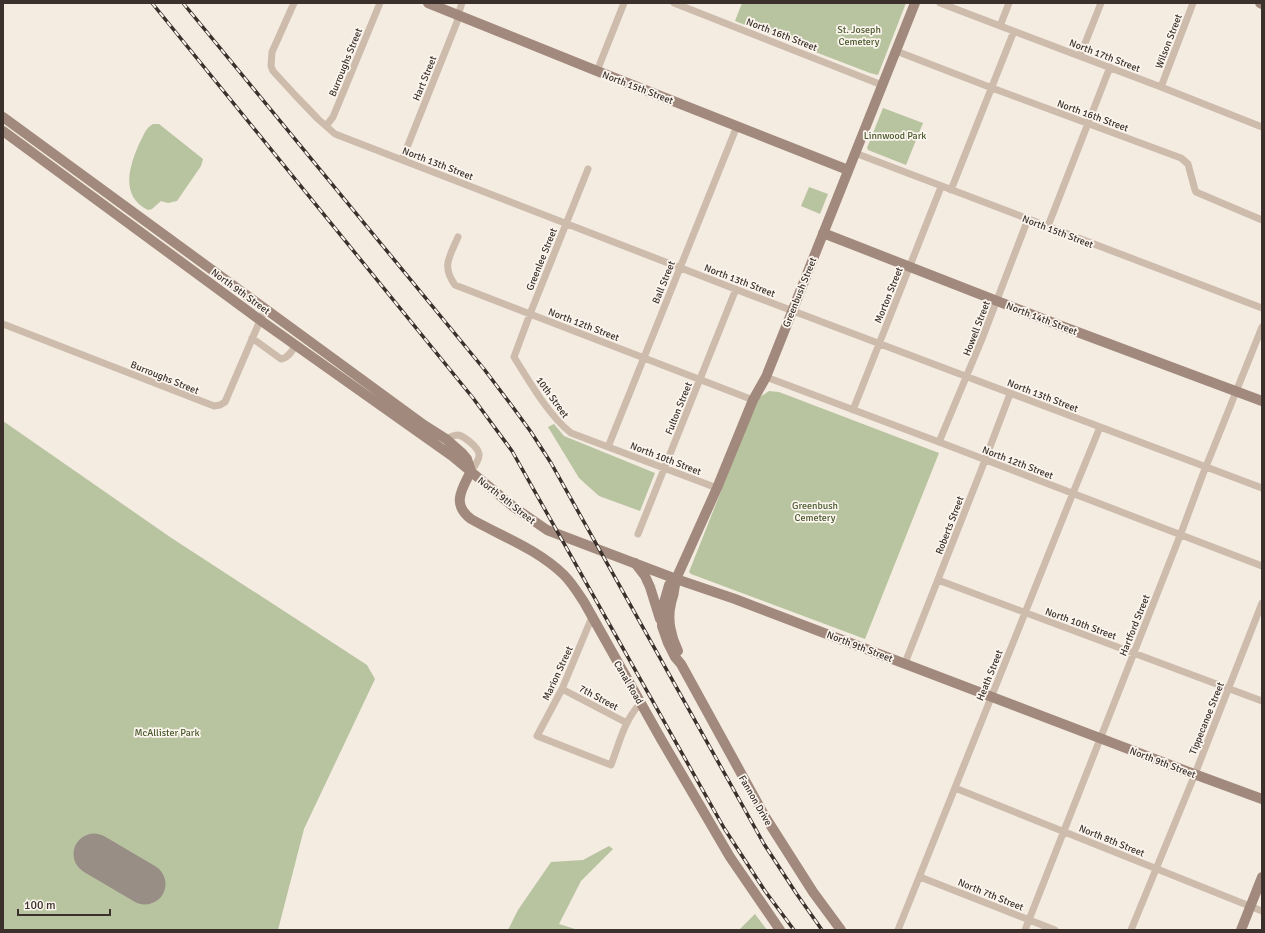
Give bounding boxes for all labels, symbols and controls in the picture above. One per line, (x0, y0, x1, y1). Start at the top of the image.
street label: Wilson Street (1153, 12, 1185, 70)
street label: North 16th Street (744, 16, 819, 54)
park label: St. Joseph Cemetery (837, 24, 881, 48)
street label: Burroughs Street (327, 26, 365, 98)
street label: North 17th Street (1067, 37, 1142, 75)
street label: Hart Street (410, 54, 440, 103)
street label: North 15th Street (600, 69, 675, 107)
street label: North 16th Street (1055, 97, 1130, 135)
park label: Linnwood Park (864, 130, 926, 142)
street label: North 13th Street (400, 145, 475, 183)
street label: North 15th Street (1020, 213, 1095, 251)
street label: Greenlee Street (524, 226, 560, 292)
street label: Greenbush Street (780, 255, 820, 329)
street label: Ball Street (650, 259, 678, 306)
street label: North 13th Street (702, 262, 777, 300)
street label: Morton Street (872, 265, 906, 325)
street label: North 9th Street (209, 266, 273, 317)
street label: Howell Street (961, 299, 993, 358)
street label: North 14th Street (1004, 300, 1079, 338)
street label: North 12th Street (546, 306, 621, 344)
street label: Burroughs Street (129, 359, 201, 397)
street label: 10th Street (533, 375, 571, 421)
street label: North 13th Street (1005, 377, 1080, 415)
street label: Fulton Street (663, 380, 695, 436)
street label: North 10th Street (628, 440, 703, 478)
street label: North 12th Street (980, 444, 1055, 482)
street label: North 9th Street (475, 475, 538, 527)
street label: Roberts Street (933, 494, 967, 556)
park label: Greenbush Cemetery (792, 500, 838, 524)
street label: Hartford Street (1117, 593, 1153, 658)
street label: North 10th Street (1043, 605, 1118, 643)
street label: North 9th Street (825, 629, 895, 665)
street label: Marion Street (540, 644, 576, 703)
street label: Heath Street (974, 648, 1006, 703)
street label: Canal Road (611, 659, 645, 706)
street label: Tippecanoe Street (1187, 680, 1227, 756)
street label: 7th Street (577, 683, 621, 713)
park label: McAllister Park (134, 727, 200, 739)
street label: North 9th Street (1128, 745, 1198, 781)
street label: Fannon Drive (736, 773, 774, 828)
street label: North 8th Street (1077, 822, 1147, 860)
street label: North 7th Street (956, 876, 1026, 914)
scale bar (18, 891, 110, 917)
text: 100 m (24, 898, 56, 913)

